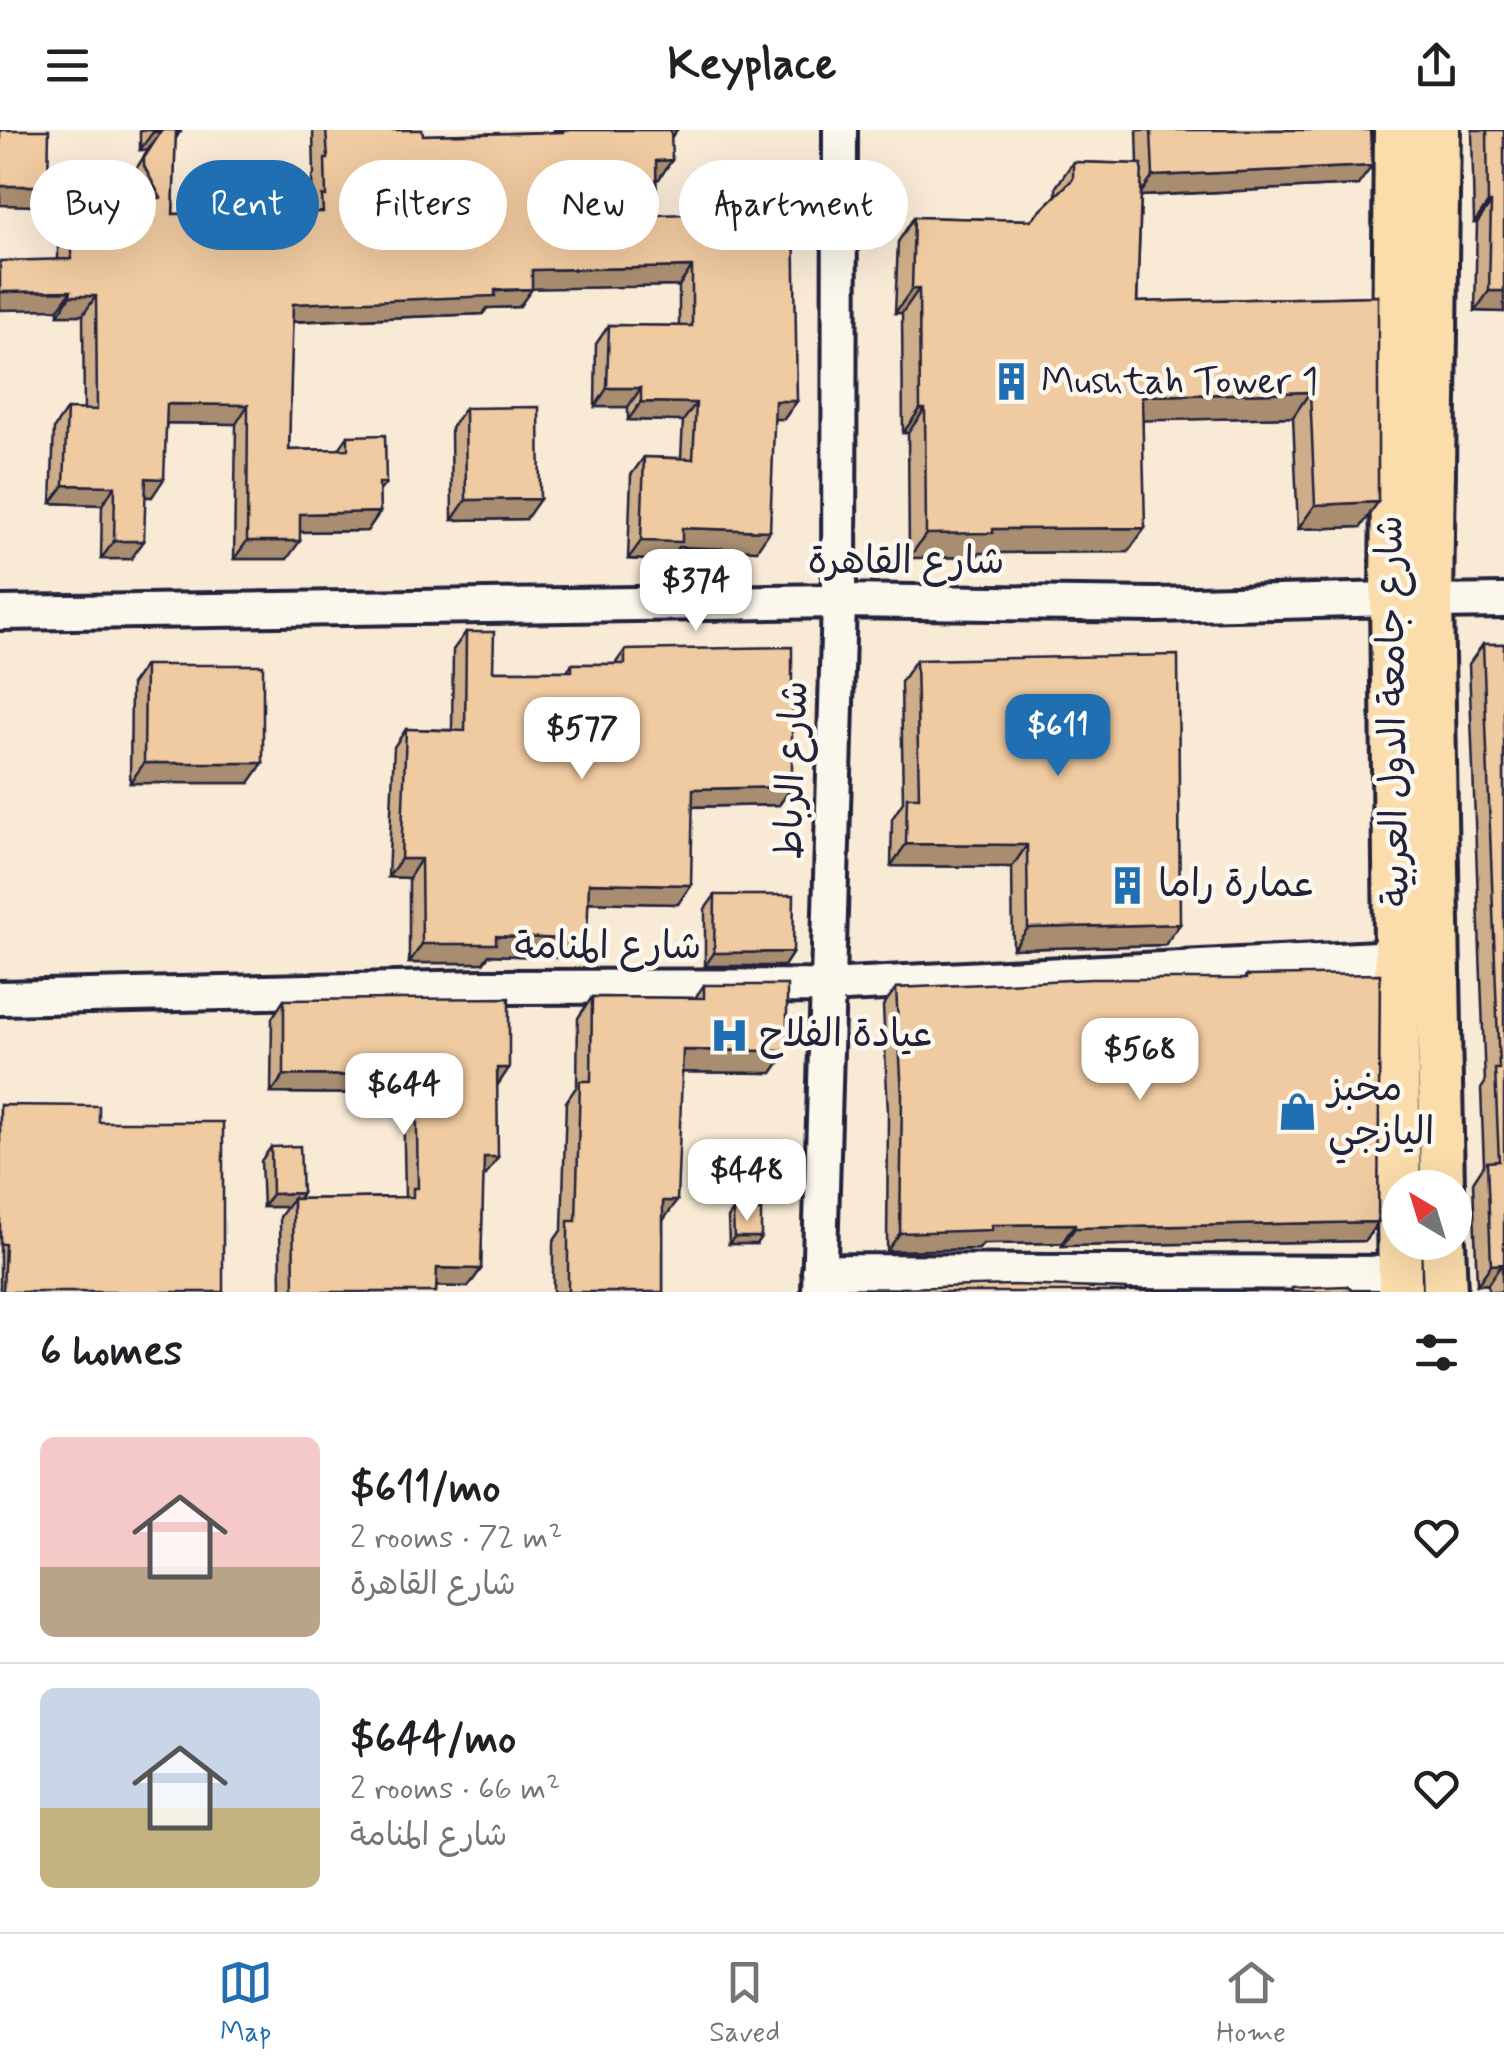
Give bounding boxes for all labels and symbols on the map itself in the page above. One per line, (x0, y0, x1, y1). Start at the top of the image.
place label: Mushtah Tower 1 (1041, 358, 1318, 407)
building icon: Mushtah Tower 1 (990, 361, 1032, 403)
street label: شارع جامعة الدول العربية (1366, 515, 1422, 907)
street label: شارع القاهرة (808, 538, 1004, 587)
pin: $374 (637, 549, 755, 634)
street label: شارع الرباط (765, 680, 821, 860)
pin: $611 (999, 694, 1117, 779)
pin: $577 (523, 697, 641, 782)
place label: عمارة راما (1158, 861, 1316, 910)
building icon: عمارة راما (1107, 864, 1149, 906)
street label: شارع المنامة (515, 923, 701, 972)
place label: عيادة الفلاح (759, 1011, 932, 1060)
hospital icon: عيادة الفلاح (708, 1014, 750, 1056)
pin: $568 (1081, 1018, 1199, 1103)
pin: $644 (345, 1053, 463, 1138)
place label: مخبز اليازجي (1325, 1065, 1434, 1164)
shop icon: مخبز اليازجي (1277, 1090, 1319, 1132)
pin: $448 (688, 1139, 806, 1224)
north arrow (1382, 1170, 1472, 1260)

